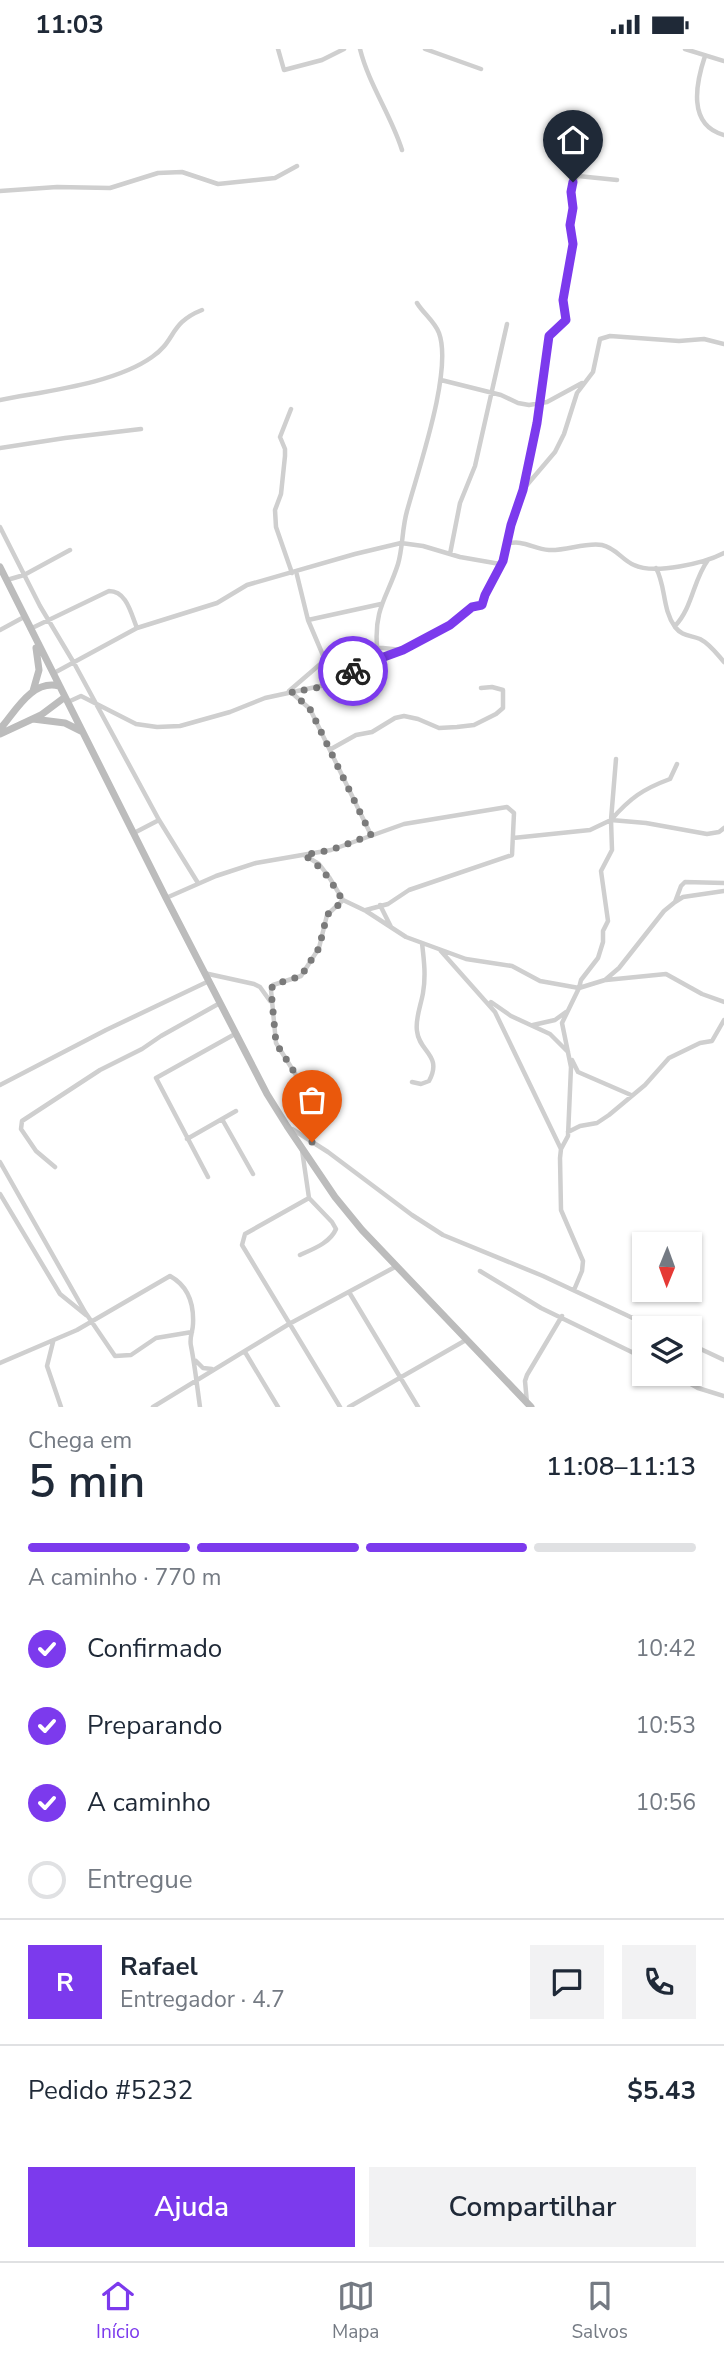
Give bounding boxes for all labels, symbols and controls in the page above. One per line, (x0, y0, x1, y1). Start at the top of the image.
text: 11:03 (35, 7, 104, 42)
pin (543, 110, 603, 182)
icon: home (554, 121, 592, 159)
courier (318, 636, 388, 706)
icon: bike (334, 652, 372, 690)
pin (282, 1070, 342, 1142)
icon: bag (293, 1081, 331, 1119)
north arrow (632, 1232, 702, 1302)
map controls (632, 1232, 702, 1386)
button: layers (632, 1316, 702, 1386)
text: Chega em (28, 1425, 132, 1456)
text: 11:08–11:13 (546, 1449, 696, 1484)
text: 5 min (28, 1450, 145, 1513)
text: A caminho · 770 m (28, 1562, 221, 1593)
icon: check (28, 1630, 66, 1668)
text: Confirmado (87, 1631, 222, 1666)
text: 10:42 (636, 1633, 696, 1664)
icon: check (28, 1707, 66, 1745)
text: Preparando (87, 1708, 222, 1743)
text: 10:53 (636, 1710, 696, 1741)
icon: check (28, 1784, 66, 1822)
text: A caminho (87, 1785, 211, 1820)
text: 10:56 (636, 1787, 696, 1818)
text: Entregue (87, 1862, 193, 1897)
button: chat (530, 1945, 604, 2019)
button: phone (622, 1945, 696, 2019)
text: Rafael (120, 1949, 198, 1984)
text: R (56, 1965, 74, 2000)
text: Entregador · 4.7 (120, 1984, 285, 2015)
text: Pedido #5232 (28, 2073, 193, 2108)
text: $5.43 (627, 2073, 696, 2108)
button: Ajuda (28, 2167, 355, 2247)
button: Compartilhar (369, 2167, 696, 2247)
tab: Início (96, 2277, 140, 2345)
tab: Mapa (332, 2277, 379, 2345)
tab: Salvos (571, 2277, 628, 2345)

